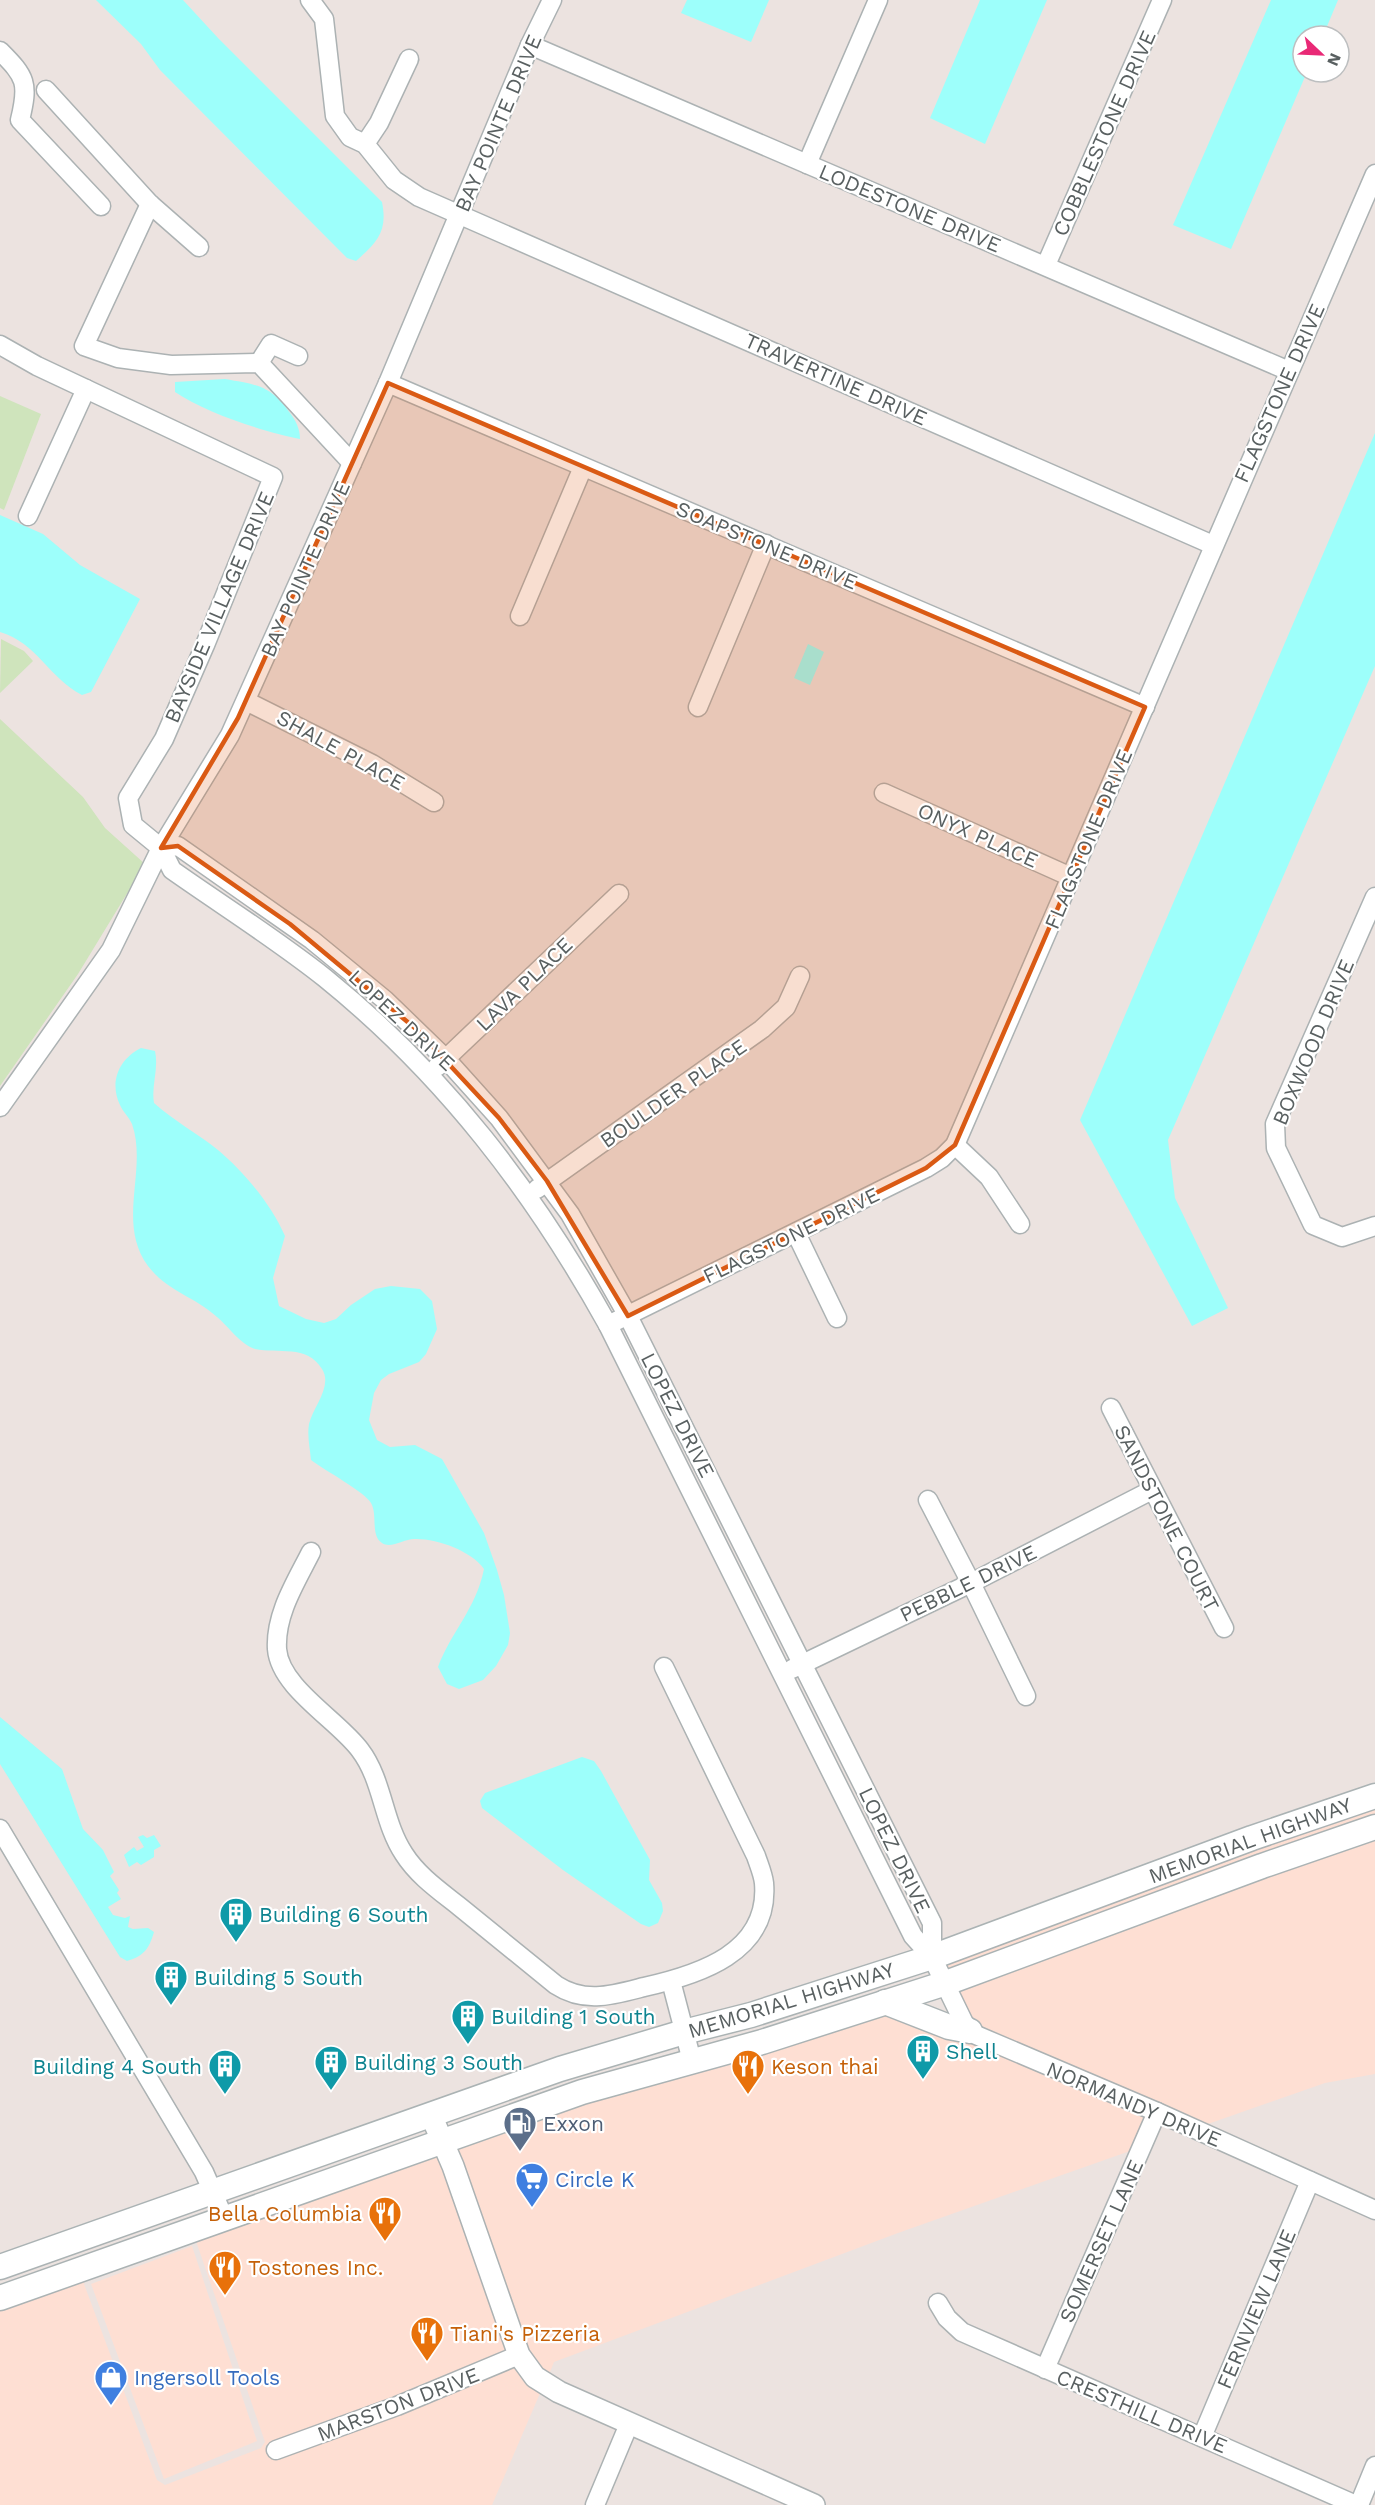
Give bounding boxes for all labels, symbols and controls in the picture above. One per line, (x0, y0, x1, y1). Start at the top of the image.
north arrow (1291, 24, 1351, 84)
street label: COBBLESTONE DRIVE (1047, 26, 1161, 240)
street label: BAY POINTE DRIVE (449, 31, 547, 215)
text: N (1323, 50, 1345, 69)
street label: LODESTONE DRIVE (815, 158, 1005, 258)
street label: FLAGSTONE DRIVE (1228, 300, 1330, 486)
street label: TRAVERTINE DRIVE (741, 328, 931, 430)
street label: BAY POINTE DRIVE (255, 477, 355, 661)
street label: BAYSIDE VILLAGE DRIVE (159, 488, 279, 726)
street label: SOAPSTONE DRIVE (673, 496, 861, 594)
street label: SHALE PLACE (273, 705, 409, 795)
street label: FLAGSTONE DRIVE (1039, 745, 1137, 933)
street label: ONYX PLACE (914, 797, 1042, 873)
street label: LAVA PLACE (471, 932, 577, 1036)
street label: BOXWOOD DRIVE (1267, 955, 1359, 1129)
street label: LOPEZ DRIVE (343, 964, 461, 1076)
street label: BOULDER PLACE (595, 1033, 751, 1153)
street label: FLAGSTONE DRIVE (699, 1181, 883, 1289)
street label: LOPEZ DRIVE (636, 1348, 720, 1482)
street label: SANDSTONE COURT (1109, 1421, 1225, 1616)
street label: PEBBLE DRIVE (896, 1539, 1040, 1627)
street label: LOPEZ DRIVE (854, 1783, 936, 1917)
street label: MEMORIAL HIGHWAY (1145, 1792, 1355, 1888)
building icon: Building 6 South (218, 1896, 254, 1943)
place label: Building 6 South (259, 1902, 429, 1927)
street label: MEMORIAL HIGHWAY (685, 1957, 897, 2043)
building icon: Building 5 South (153, 1959, 189, 2006)
place label: Building 5 South (194, 1965, 363, 1990)
building icon: Building 1 South (450, 1998, 486, 2045)
place label: Building 1 South (491, 2004, 656, 2029)
building icon: Shell (905, 2033, 941, 2080)
place label: Shell (946, 2039, 998, 2064)
building icon: Building 3 South (313, 2044, 349, 2091)
building icon: Building 4 South (207, 2048, 243, 2095)
restaurant icon: Keson thai (730, 2048, 766, 2095)
place label: Building 3 South (354, 2050, 523, 2075)
place label: Building 4 South (32, 2054, 202, 2079)
place label: Keson thai (771, 2054, 879, 2079)
street label: NORMANDY DRIVE (1043, 2056, 1225, 2152)
fuel station icon: Exxon (502, 2105, 538, 2152)
place label: Exxon (543, 2111, 604, 2136)
street label: SOMERSET LANE (1054, 2156, 1148, 2326)
supermarket icon: Circle K (514, 2161, 550, 2208)
place label: Circle K (555, 2167, 635, 2192)
restaurant icon: Bella Columbia (367, 2195, 403, 2242)
place label: Bella Columbia (208, 2201, 362, 2226)
street label: FERNVIEW LANE (1211, 2225, 1301, 2393)
restaurant icon: Tostones Inc. (207, 2249, 243, 2296)
place label: Tostones Inc. (248, 2255, 383, 2280)
restaurant icon: Tiani's Pizzeria (409, 2315, 445, 2362)
place label: Tiani's Pizzeria (450, 2321, 600, 2346)
shop icon: Ingersoll Tools (93, 2359, 129, 2406)
street label: MARSTON DRIVE (313, 2362, 483, 2446)
street label: CRESTHILL DRIVE (1053, 2364, 1231, 2458)
place label: Ingersoll Tools (134, 2365, 280, 2390)

